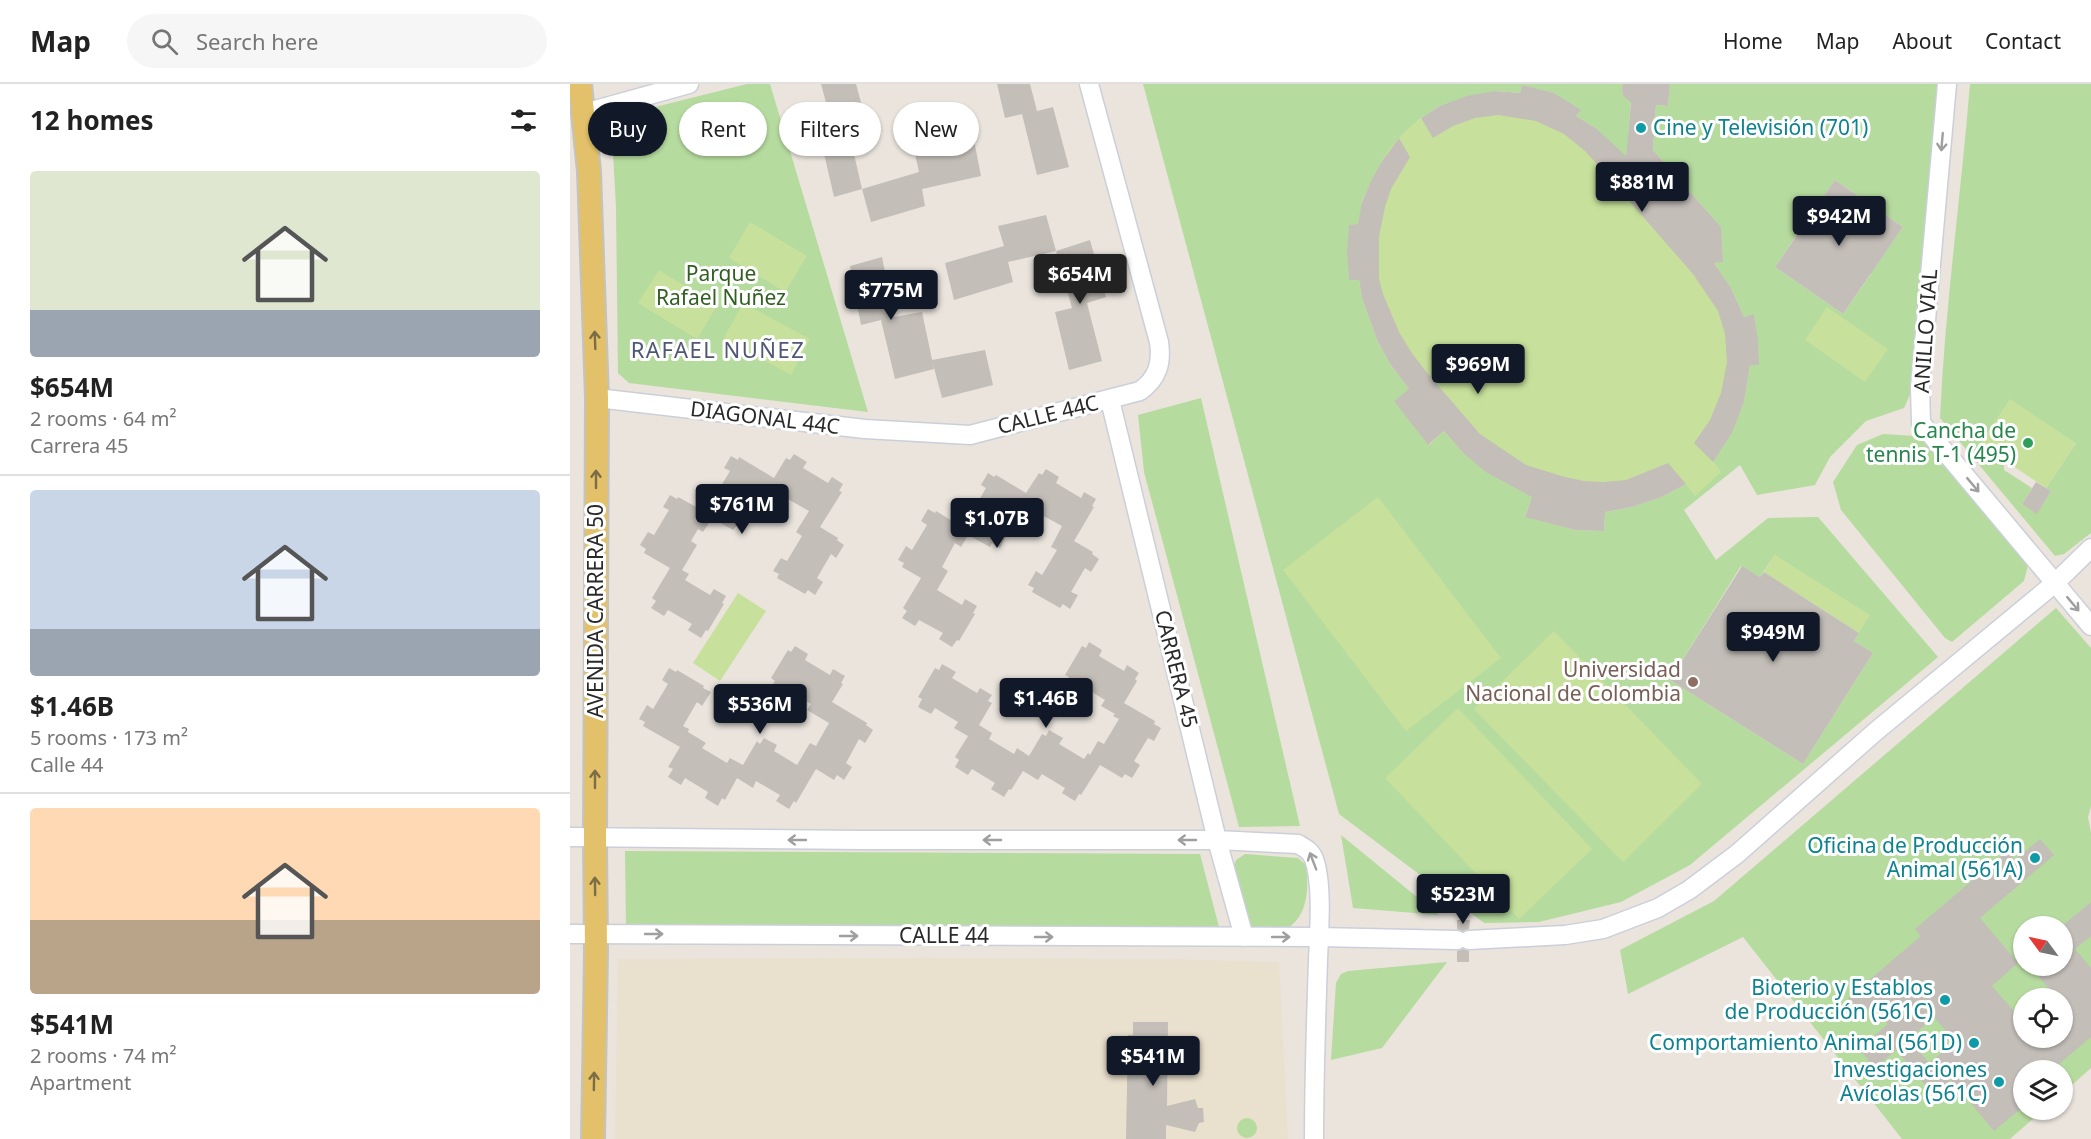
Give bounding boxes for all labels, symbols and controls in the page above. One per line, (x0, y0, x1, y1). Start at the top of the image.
search box (127, 14, 547, 68)
text: Map (30, 22, 91, 60)
icon: search (148, 25, 181, 58)
text: Search here (196, 26, 318, 56)
text: Home (1723, 27, 1783, 55)
text: Map (1816, 27, 1859, 55)
text: About (1892, 27, 1952, 55)
text: Contact (1985, 27, 2061, 55)
text: 12 homes (30, 102, 154, 138)
chip: Buy (588, 102, 667, 156)
chip: Rent (679, 102, 767, 156)
chip: Filters (779, 102, 881, 156)
chip: New (893, 102, 979, 156)
icon: filters (507, 104, 540, 137)
place label: Cine y Televisión (701) (1653, 113, 1868, 141)
marker: Cine y Televisión (701) (1634, 121, 1648, 135)
one-way arrow (1936, 132, 1947, 152)
pin: $881M (1600, 162, 1684, 213)
text: $881M (1610, 168, 1674, 195)
pin: $942M (1797, 196, 1881, 247)
text: $942M (1807, 202, 1871, 229)
icon: home (231, 210, 339, 318)
pin: $654M (1038, 254, 1122, 305)
park label: Parque Rafael Nuñez (656, 259, 786, 311)
text: $654M (1048, 260, 1112, 287)
street label: ANILLO VIAL (1907, 268, 1943, 394)
pin: $775M (849, 270, 933, 321)
text: $775M (859, 276, 923, 303)
one-way arrow (589, 330, 600, 350)
district label: RAFAEL NUÑEZ (631, 334, 805, 364)
pin: $969M (1436, 344, 1520, 395)
text: $969M (1446, 350, 1510, 377)
text: $654M (30, 369, 114, 405)
street label: CALLE 44C (994, 388, 1101, 440)
street label: DIAGONAL 44C (689, 394, 841, 440)
text: 2 rooms · 64 m² (30, 405, 177, 432)
place label: Cancha de tennis T-1 (495) (1866, 416, 2016, 468)
text: Carrera 45 (30, 432, 128, 459)
marker: Cancha de tennis T-1 (495) (2021, 436, 2035, 450)
one-way arrow (590, 470, 602, 490)
one-way arrow (1966, 477, 1980, 492)
pin: $761M (700, 484, 784, 535)
text: $761M (710, 490, 774, 517)
pin: $1.07B (948, 498, 1046, 549)
street label: AVENIDA CARRERA 50 (581, 504, 609, 718)
text: $1.07B (965, 504, 1029, 531)
icon: home (231, 529, 339, 637)
one-way arrow (2066, 596, 2080, 611)
street label: CARRERA 45 (1149, 607, 1205, 731)
pin: $949M (1731, 612, 1815, 663)
text: $949M (1741, 618, 1805, 645)
place label: Universidad Nacional de Colombia (1465, 655, 1681, 707)
marker: Universidad Nacional de Colombia (1686, 675, 1700, 689)
pin: $1.46B (997, 678, 1095, 729)
pin: $536M (718, 684, 802, 735)
text: $1.46B (1014, 684, 1078, 711)
text: $1.46B (30, 688, 114, 724)
text: $536M (728, 690, 792, 717)
text: 5 rooms · 173 m² (30, 724, 188, 751)
text: Calle 44 (30, 751, 104, 778)
one-way arrow (589, 770, 601, 790)
place label: Oficina de Producción Animal (561A) (1807, 831, 2023, 883)
one-way arrow (787, 834, 807, 846)
one-way arrow (982, 834, 1002, 846)
one-way arrow (1177, 834, 1197, 846)
icon: home (231, 847, 339, 955)
marker: Oficina de Producción Animal (561A) (2028, 851, 2042, 865)
one-way arrow (1306, 852, 1317, 871)
pin: $523M (1421, 874, 1505, 925)
one-way arrow (589, 876, 601, 896)
text: $523M (1431, 880, 1495, 907)
north arrow (2013, 916, 2073, 976)
map controls (2013, 916, 2073, 1120)
street label: CALLE 44 (899, 921, 989, 949)
one-way arrow (644, 928, 664, 940)
one-way arrow (839, 930, 859, 942)
one-way arrow (1034, 931, 1054, 942)
one-way arrow (1271, 931, 1291, 943)
place label: Bioterio y Establos de Producción (561C) (1725, 973, 1933, 1025)
button: locate (2013, 988, 2073, 1048)
marker: Bioterio y Establos de Producción (561C) (1938, 993, 1952, 1007)
text: $541M (30, 1006, 114, 1042)
place label: Comportamiento Animal (561D) (1649, 1028, 1962, 1056)
pin: $541M (1111, 1036, 1195, 1087)
marker: Comportamiento Animal (561D) (1967, 1036, 1981, 1050)
text: 2 rooms · 74 m² (30, 1042, 177, 1069)
text: $541M (1121, 1042, 1185, 1069)
place label: Investigaciones Avícolas (561C) (1834, 1055, 1987, 1107)
button: layers (2013, 1060, 2073, 1120)
text: Apartment (30, 1069, 131, 1096)
one-way arrow (588, 1071, 600, 1091)
marker: Investigaciones Avícolas (561C) (1992, 1075, 2006, 1089)

